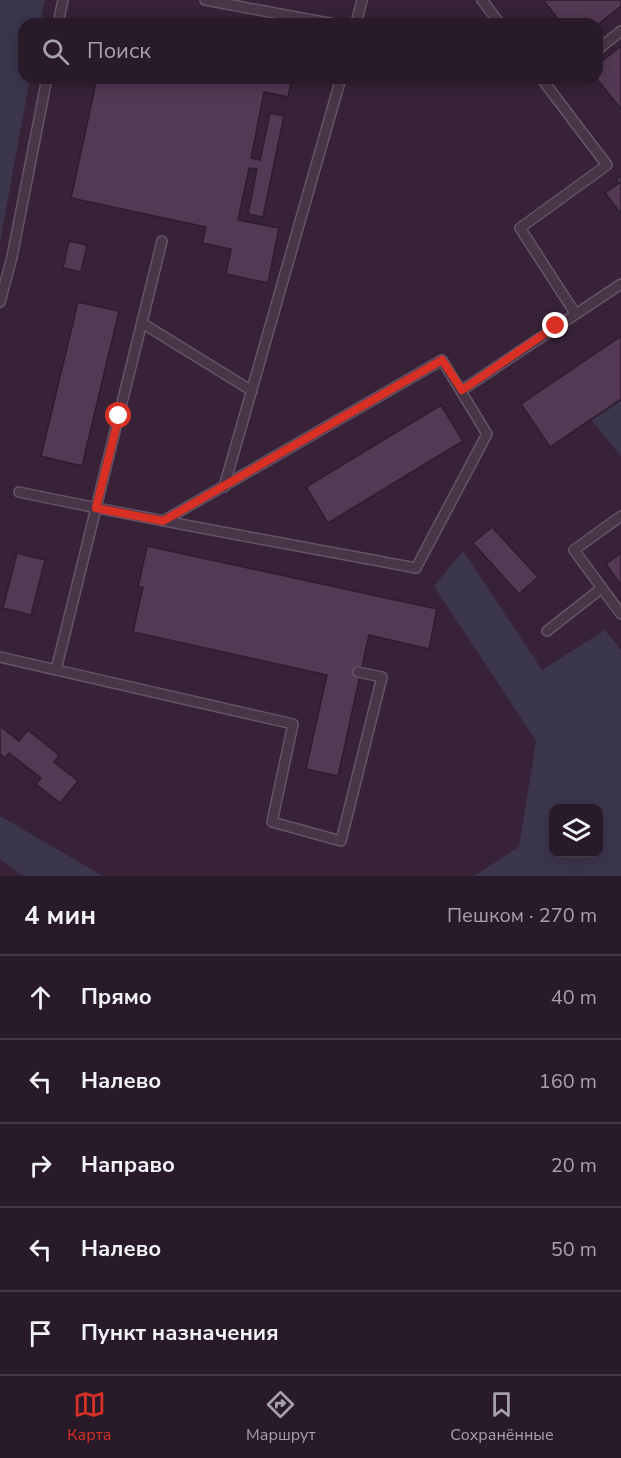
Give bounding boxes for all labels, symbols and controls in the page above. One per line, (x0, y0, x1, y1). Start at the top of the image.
search box (18, 18, 603, 84)
icon: search (39, 35, 72, 68)
text: Поиск (87, 36, 151, 66)
route end (542, 312, 568, 338)
route start (105, 402, 131, 428)
map controls (549, 804, 603, 858)
button: layers (549, 804, 603, 858)
text: 4 мин (24, 898, 96, 933)
text: Пешком · 270 m (447, 902, 597, 929)
icon: ahead (24, 981, 57, 1014)
text: Прямо (81, 982, 152, 1012)
text: 40 m (551, 984, 597, 1011)
icon: left (24, 1065, 57, 1098)
text: Налево (81, 1066, 161, 1096)
text: 160 m (539, 1068, 597, 1095)
icon: right (24, 1149, 57, 1182)
text: Направо (81, 1150, 175, 1180)
text: 20 m (551, 1152, 597, 1179)
icon: left (24, 1233, 57, 1266)
text: Налево (81, 1234, 161, 1264)
text: 50 m (551, 1236, 597, 1263)
icon: arrive (24, 1317, 57, 1350)
text: Пункт назначения (81, 1318, 279, 1348)
tab: Карта (67, 1388, 111, 1446)
tab: Маршрут (246, 1388, 316, 1446)
tab: Сохранённые (450, 1388, 554, 1446)

